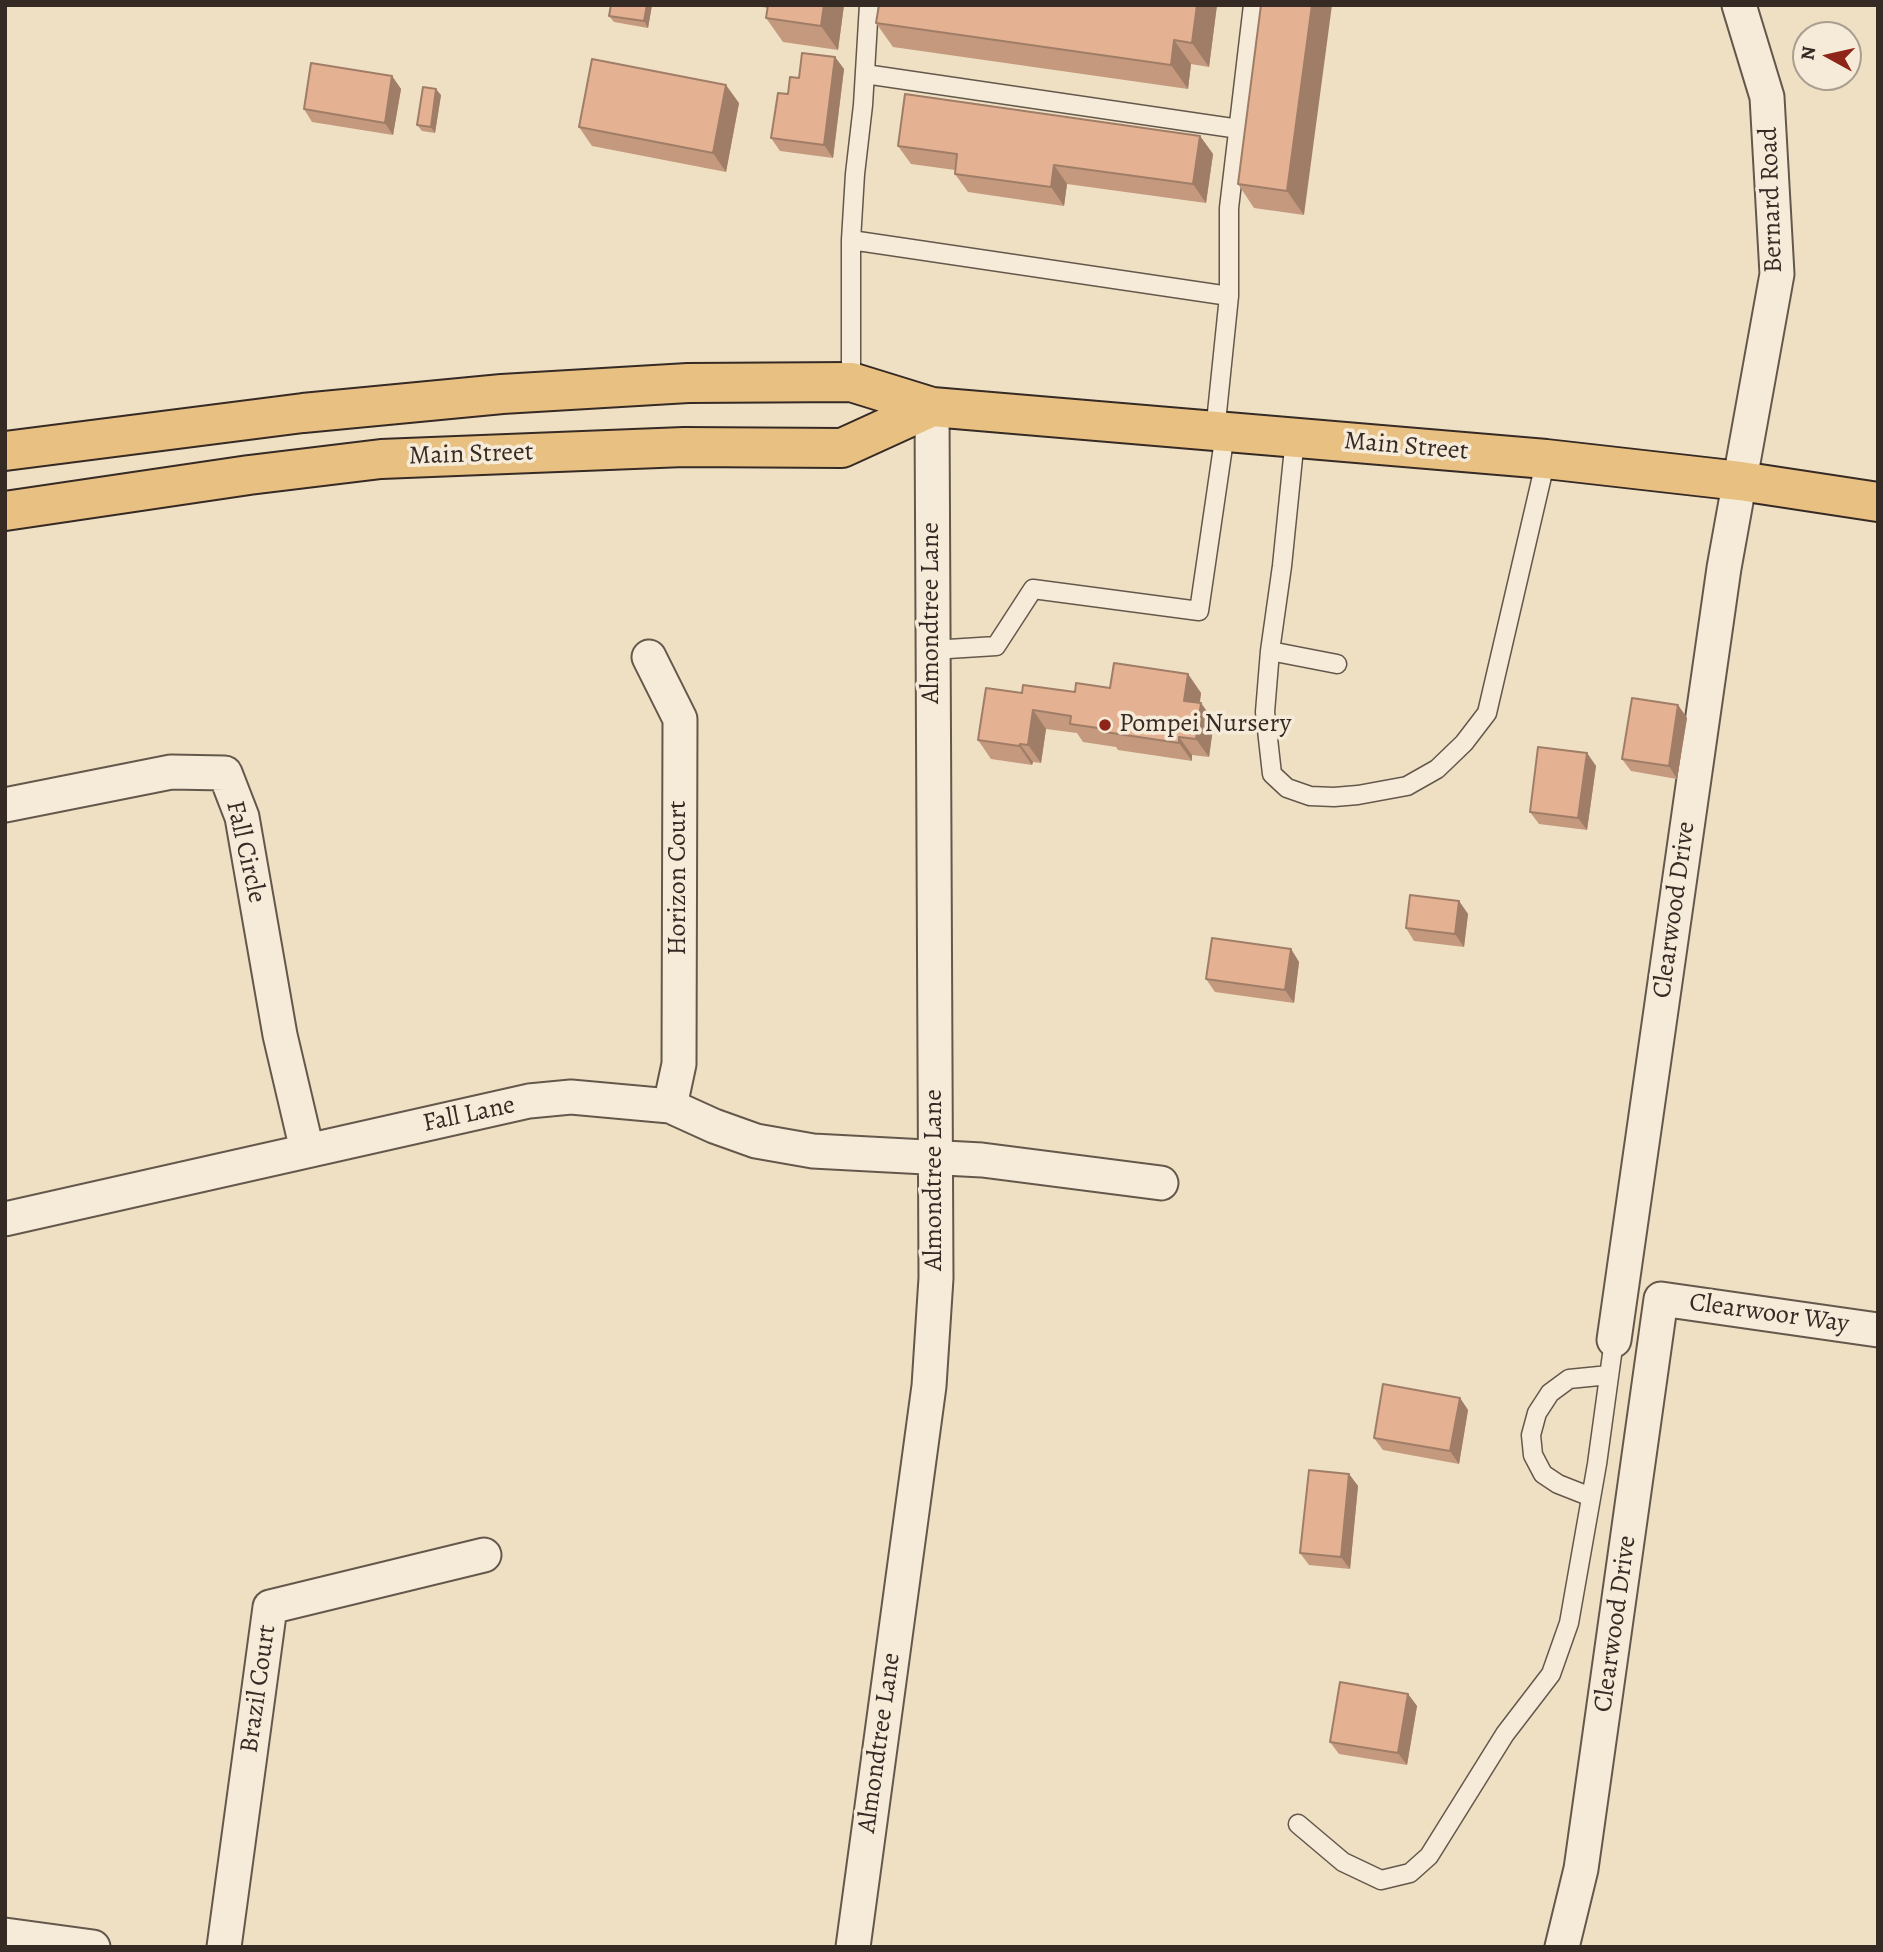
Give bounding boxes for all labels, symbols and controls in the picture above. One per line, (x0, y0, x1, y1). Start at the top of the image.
north arrow (1792, 21, 1862, 91)
text: N (1794, 45, 1822, 62)
street label: Bernard Road (1754, 126, 1790, 274)
street label: Main Street (1343, 426, 1469, 468)
street label: Main Street (408, 437, 534, 473)
street label: Almondtree Lane (916, 522, 948, 704)
place label: Pompei Nursery (1119, 709, 1291, 741)
marker: Pompei Nursery (1097, 717, 1113, 733)
street label: Fall Circle (218, 798, 272, 906)
street label: Horizon Court (663, 801, 695, 955)
street label: Clearwood Drive (1647, 820, 1703, 1000)
street label: Almondtree Lane (919, 1089, 951, 1271)
street label: Fall Lane (420, 1090, 518, 1140)
street label: Clearwoor Way (1687, 1287, 1851, 1341)
street label: Clearwood Drive (1588, 1534, 1644, 1714)
street label: Brazil Court (235, 1623, 283, 1755)
street label: Almondtree Lane (852, 1651, 908, 1835)

